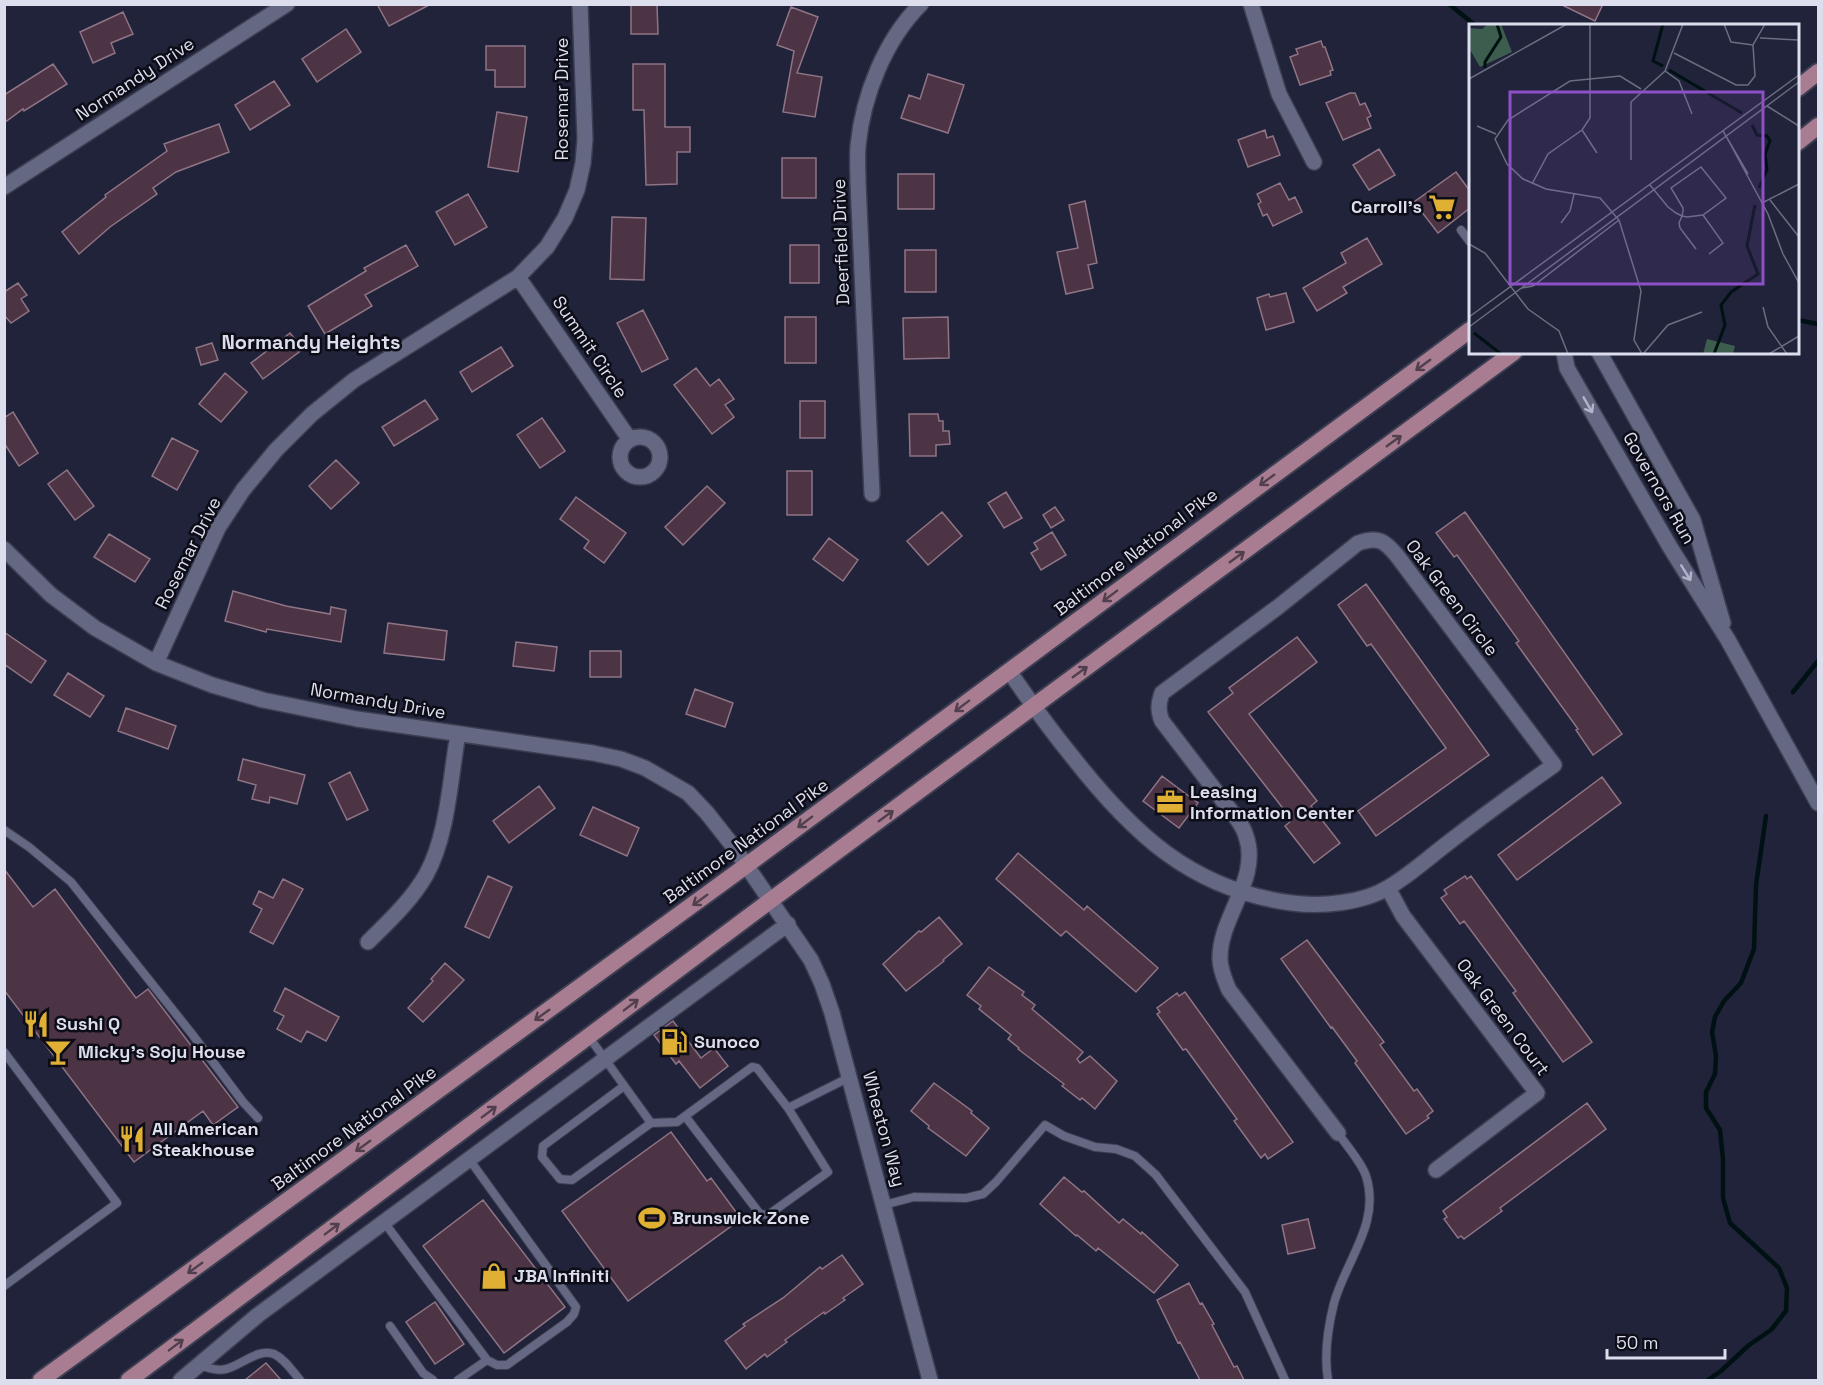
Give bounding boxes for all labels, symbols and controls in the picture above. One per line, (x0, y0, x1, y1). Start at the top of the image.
inset map (1469, 24, 1799, 354)
street label: Normandy Drive (71, 32, 198, 126)
street label: Rosemar Drive (550, 38, 573, 161)
street label: Deerfield Drive (827, 178, 854, 306)
supermarket icon: Carroll's (1427, 192, 1457, 222)
place label: Carroll's (1351, 195, 1422, 218)
street label: Summit Circle (548, 291, 633, 402)
district label: Normandy Heights (221, 329, 401, 355)
one-way arrow (1416, 358, 1432, 371)
one-way arrow (1582, 396, 1594, 413)
street label: Governors Run (1618, 428, 1701, 548)
one-way arrow (1386, 435, 1402, 447)
one-way arrow (1259, 474, 1275, 487)
street label: Baltimore National Pike (1049, 483, 1222, 621)
street label: Rosemar Drive (149, 493, 226, 613)
street label: Oak Green Circle (1401, 535, 1504, 661)
one-way arrow (1229, 551, 1245, 563)
one-way arrow (1680, 565, 1693, 582)
one-way arrow (1102, 590, 1118, 603)
one-way arrow (1072, 666, 1088, 679)
street label: Normandy Drive (309, 677, 448, 724)
one-way arrow (954, 699, 970, 712)
street label: Baltimore National Pike (659, 773, 833, 908)
place label: Leasing Information Center (1190, 780, 1354, 824)
office icon: Leasing Information Center (1155, 787, 1185, 817)
one-way arrow (878, 810, 894, 823)
one-way arrow (798, 816, 814, 828)
one-way arrow (692, 894, 708, 906)
street label: Oak Green Court (1452, 954, 1555, 1080)
one-way arrow (623, 999, 639, 1012)
restaurant icon: Sushi Q (21, 1009, 51, 1039)
one-way arrow (535, 1009, 551, 1021)
place label: Sushi Q (56, 1012, 120, 1035)
fuel station icon: Sunoco (659, 1027, 689, 1057)
place label: Sunoco (694, 1030, 760, 1053)
bar icon: Micky’s Soju House (43, 1037, 73, 1067)
place label: Micky’s Soju House (78, 1040, 246, 1063)
street label: Baltimore National Pike (267, 1060, 441, 1195)
street label: Wheaton Way (858, 1069, 911, 1189)
one-way arrow (480, 1106, 496, 1118)
place label: All American Steakhouse (152, 1117, 258, 1161)
restaurant icon: All American Steakhouse (117, 1124, 147, 1154)
one-way arrow (355, 1139, 371, 1152)
sports icon: Brunswick Zone (637, 1203, 667, 1233)
place label: Brunswick Zone (672, 1206, 810, 1229)
one-way arrow (324, 1223, 340, 1235)
shop icon: JBA Infiniti (479, 1261, 509, 1291)
one-way arrow (188, 1262, 204, 1274)
place label: JBA Infiniti (514, 1264, 609, 1287)
scale bar (1607, 1322, 1726, 1360)
text: 50 m (1616, 1331, 1658, 1354)
one-way arrow (168, 1339, 184, 1352)

